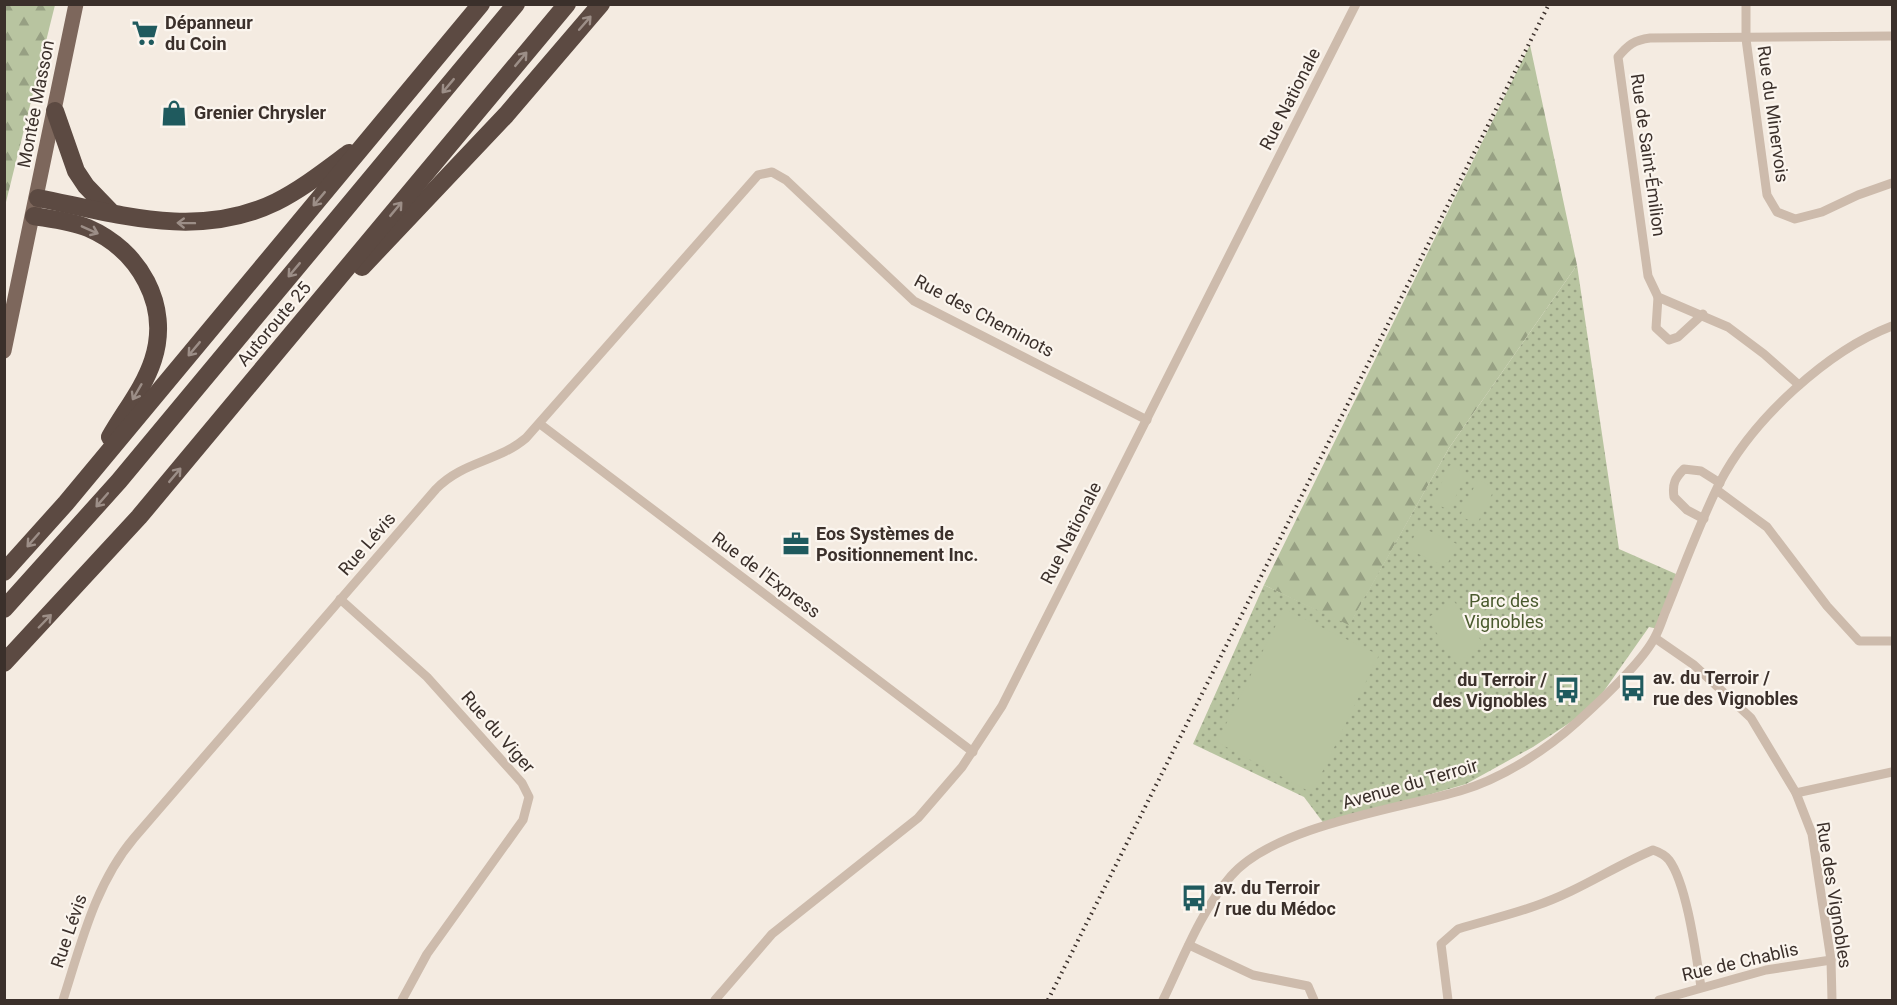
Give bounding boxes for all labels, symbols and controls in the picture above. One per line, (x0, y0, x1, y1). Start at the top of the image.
place label: Dépanneur du Coin (165, 12, 253, 54)
one-way arrow (578, 16, 592, 31)
supermarket icon: Dépanneur du Coin (130, 18, 160, 48)
street label: Montée Masson (13, 38, 58, 170)
street label: Rue Nationale (1255, 44, 1324, 153)
street label: Rue du Minervois (1753, 44, 1793, 184)
one-way arrow (514, 52, 528, 67)
street label: Rue de Saint-Émilion (1627, 72, 1670, 238)
one-way arrow (441, 78, 455, 93)
shop icon: Grenier Chrysler (159, 98, 189, 128)
place label: Grenier Chrysler (194, 102, 326, 123)
one-way arrow (313, 191, 326, 207)
one-way arrow (390, 201, 403, 217)
one-way arrow (176, 217, 196, 229)
one-way arrow (81, 225, 99, 236)
one-way arrow (288, 262, 301, 278)
street label: Rue des Cheminots (911, 270, 1058, 361)
street label: Autoroute 25 (232, 277, 315, 370)
one-way arrow (188, 341, 201, 357)
one-way arrow (131, 383, 143, 400)
one-way arrow (168, 467, 181, 483)
street label: Rue Nationale (1036, 478, 1105, 587)
one-way arrow (95, 492, 109, 507)
street label: Rue Lévis (334, 508, 400, 579)
place label: Eos Systèmes de Positionnement Inc. (816, 523, 979, 565)
street label: Rue de l'Express (708, 527, 825, 622)
office icon: Eos Systèmes de Positionnement Inc. (781, 529, 811, 559)
one-way arrow (26, 532, 40, 547)
park label: Parc des Vignobles (1464, 590, 1544, 632)
one-way arrow (38, 613, 52, 628)
place label: av. du Terroir / rue des Vignobles (1653, 667, 1798, 709)
place label: du Terroir / des Vignobles (1433, 669, 1547, 711)
bus stop icon: av. du Terroir / rue des Vignobles (1618, 673, 1648, 703)
bus stop icon: du Terroir / des Vignobles (1552, 675, 1582, 705)
street label: Rue du Viger (457, 687, 539, 777)
street label: Avenue du Terroir (1340, 754, 1480, 813)
street label: Rue des Vignobles (1813, 820, 1856, 970)
place label: av. du Terroir / rue du Médoc (1213, 877, 1336, 919)
bus stop icon: av. du Terroir / rue du Médoc (1179, 883, 1209, 913)
street label: Rue Lévis (46, 891, 91, 970)
street label: Rue de Chablis (1680, 938, 1800, 985)

